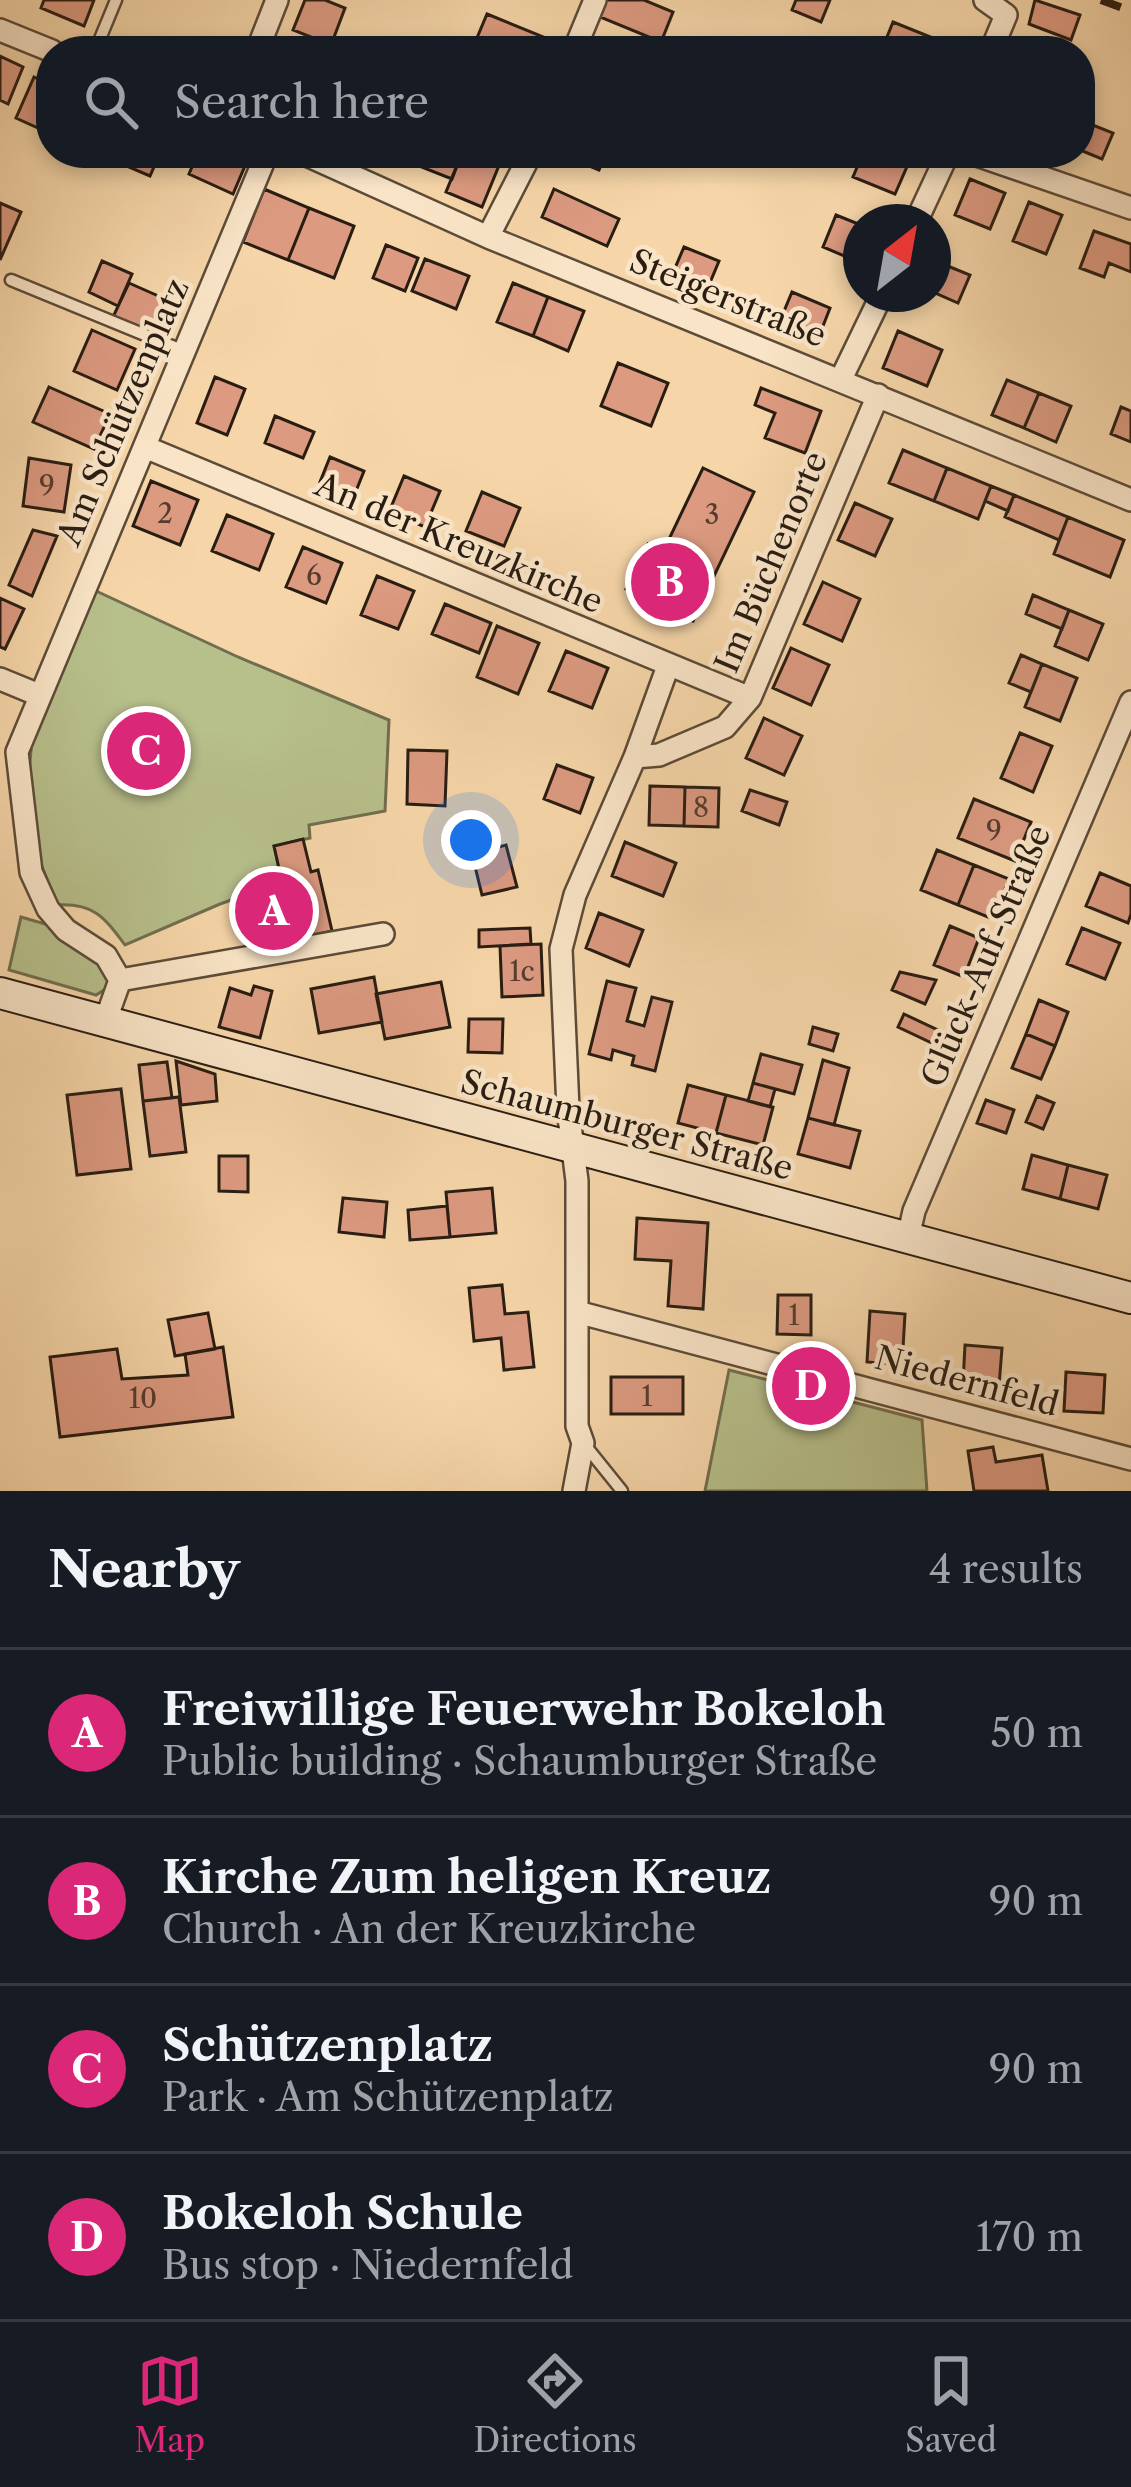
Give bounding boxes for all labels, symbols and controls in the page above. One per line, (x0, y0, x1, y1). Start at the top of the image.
search box (36, 36, 1095, 168)
icon: search (78, 69, 144, 135)
text: Search here (174, 74, 429, 130)
north arrow (843, 204, 951, 312)
street label: Steigerstraße (624, 240, 832, 356)
street label: Am Schützenplatz (48, 273, 198, 552)
street label: Im Büchenorte (706, 445, 836, 679)
street label: An der Kreuzkirche (308, 463, 609, 622)
house number: 9 (39, 469, 55, 502)
house number: 2 (157, 497, 173, 530)
house number: 3 (705, 498, 719, 531)
pin: B (631, 537, 709, 627)
house number: 6 (306, 559, 322, 592)
pin: C (107, 706, 185, 796)
house number: 8 (693, 791, 709, 824)
your location (441, 810, 501, 870)
house number: 9 (986, 814, 1002, 847)
street label: Glück-Auf-Straße (912, 819, 1060, 1093)
pin: A (235, 866, 313, 956)
house number: 1c (509, 955, 535, 988)
street label: Schaumburger Straße (457, 1061, 797, 1189)
house number: 1 (788, 1299, 800, 1332)
street label: Niedernfeld (871, 1337, 1063, 1425)
pin: D (772, 1341, 850, 1431)
house number: 1 (641, 1380, 653, 1413)
house number: 10 (129, 1382, 157, 1415)
text: Nearby (48, 1538, 240, 1600)
text: 4 results (929, 1545, 1083, 1593)
text: Freiwillige Feuerwehr Bokeloh (162, 1681, 886, 1737)
text: A (72, 1709, 102, 1757)
text: 50 m (990, 1709, 1083, 1757)
text: Public building · Schaumburger Straße (162, 1737, 877, 1785)
text: Kirche Zum heligen Kreuz (162, 1849, 771, 1905)
text: B (73, 1877, 102, 1925)
text: 90 m (989, 1877, 1083, 1925)
text: Church · An der Kreuzkirche (162, 1905, 696, 1953)
text: Schützenplatz (162, 2017, 493, 2073)
text: C (71, 2045, 103, 2093)
text: 90 m (989, 2045, 1083, 2093)
text: Park · Am Schützenplatz (162, 2073, 614, 2121)
text: Bokeloh Schule (162, 2185, 523, 2241)
text: D (70, 2213, 104, 2261)
text: 170 m (976, 2213, 1083, 2261)
text: Bus stop · Niedernfeld (162, 2241, 574, 2289)
tab: Map (134, 2348, 205, 2461)
tab: Directions (474, 2348, 637, 2461)
tab: Saved (905, 2348, 997, 2461)

